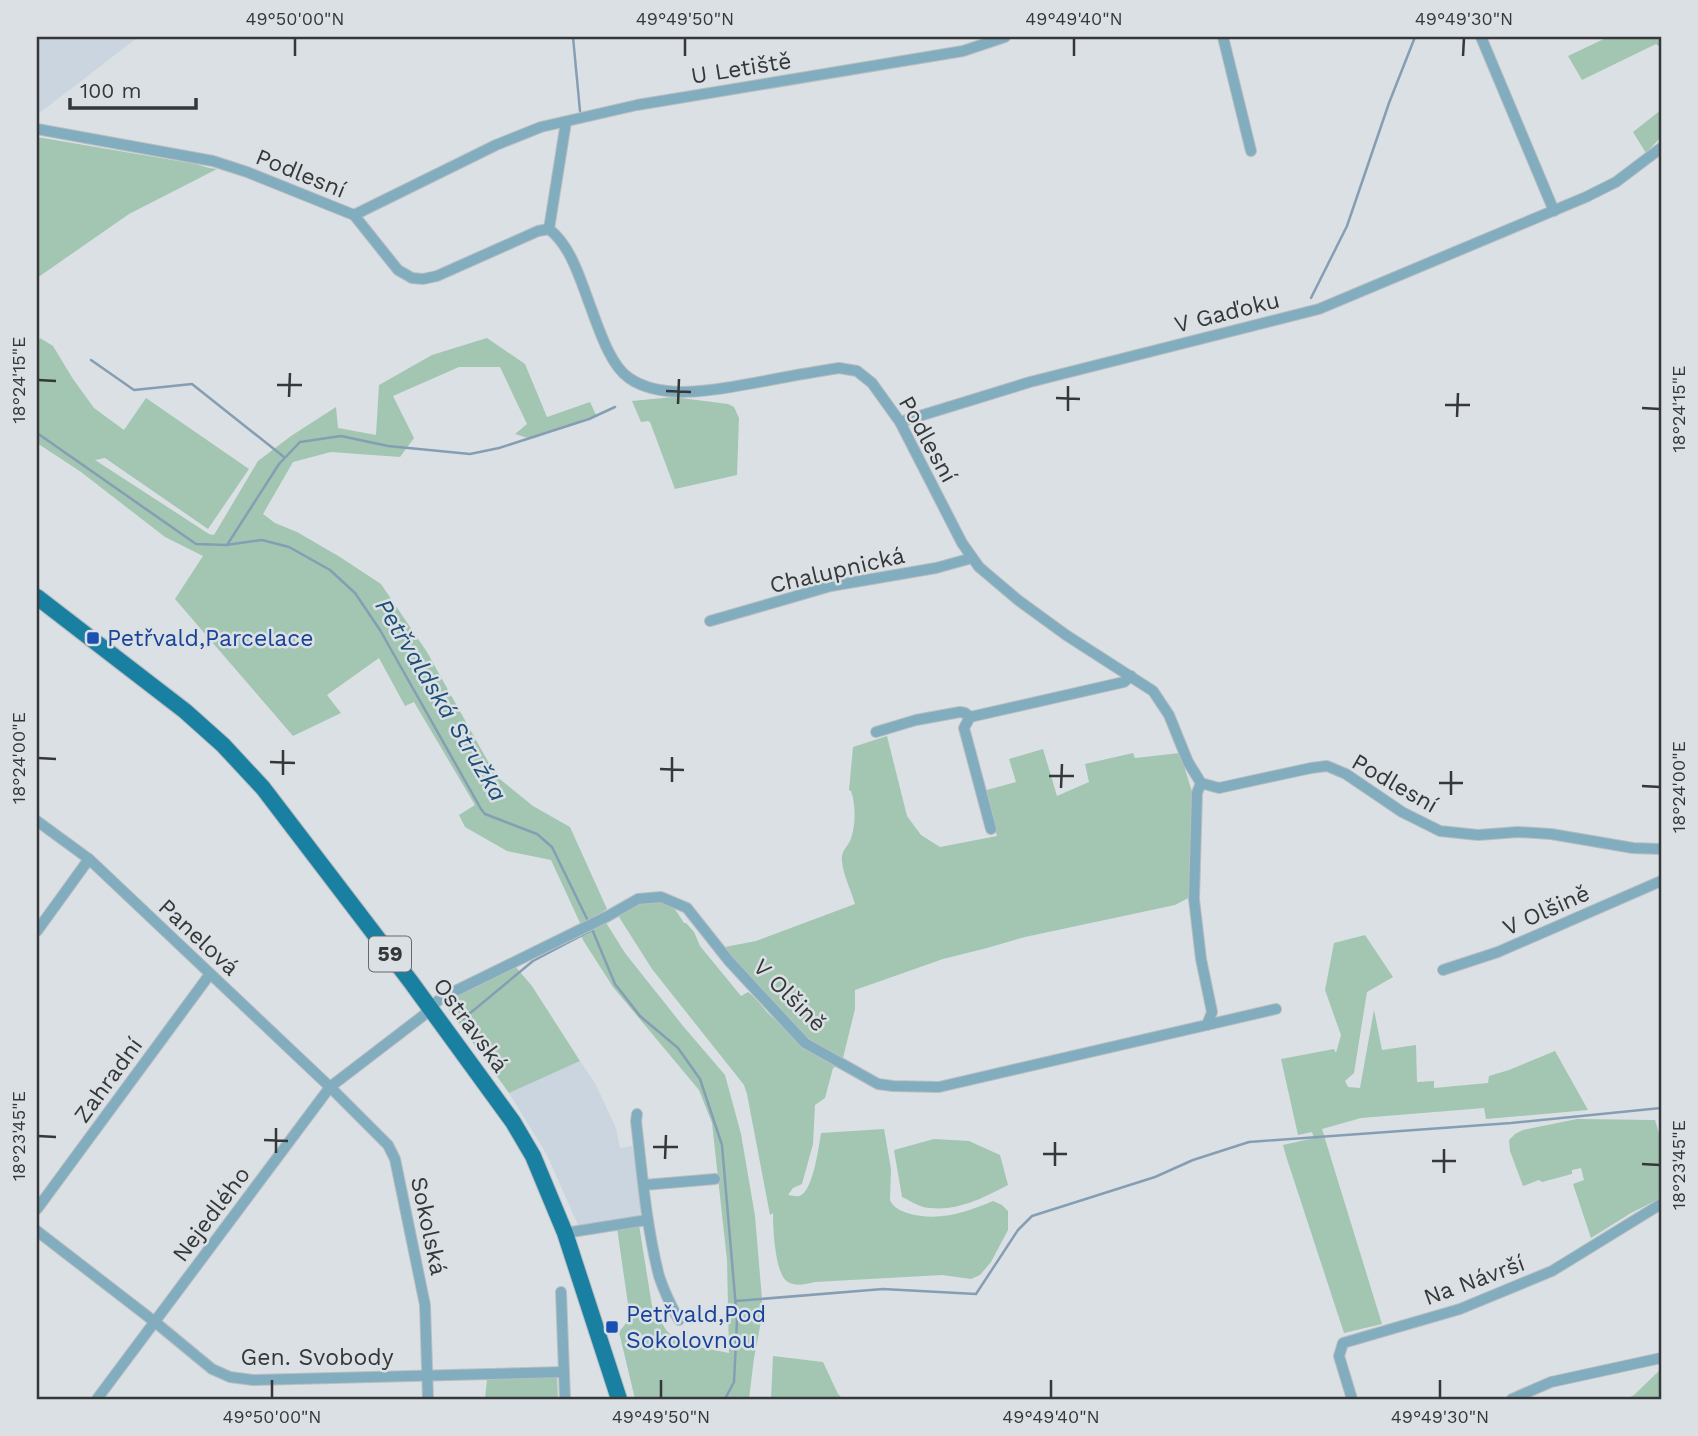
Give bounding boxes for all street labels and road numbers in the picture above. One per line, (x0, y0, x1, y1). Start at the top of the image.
street label: U Letiště (689, 47, 793, 90)
street label: Podlesní (252, 143, 350, 204)
street label: V Gaďoku (1172, 286, 1283, 339)
street label: Podlesní (893, 391, 962, 487)
street label: Chalupnická (767, 542, 907, 599)
street label: Podlesní (1347, 748, 1443, 819)
street label: V Olšině (1499, 879, 1594, 941)
street label: Panelová (153, 893, 244, 981)
road number: 59 (369, 936, 411, 972)
street label: V Olšině (748, 953, 832, 1037)
street label: Ostravská (427, 973, 514, 1078)
street label: Zahradní (69, 1032, 148, 1128)
street label: Nejedlého (167, 1161, 256, 1267)
street label: Sokolská (405, 1174, 452, 1278)
street label: Na Návrší (1420, 1250, 1528, 1311)
street label: Gen. Svobody (241, 1344, 394, 1371)

